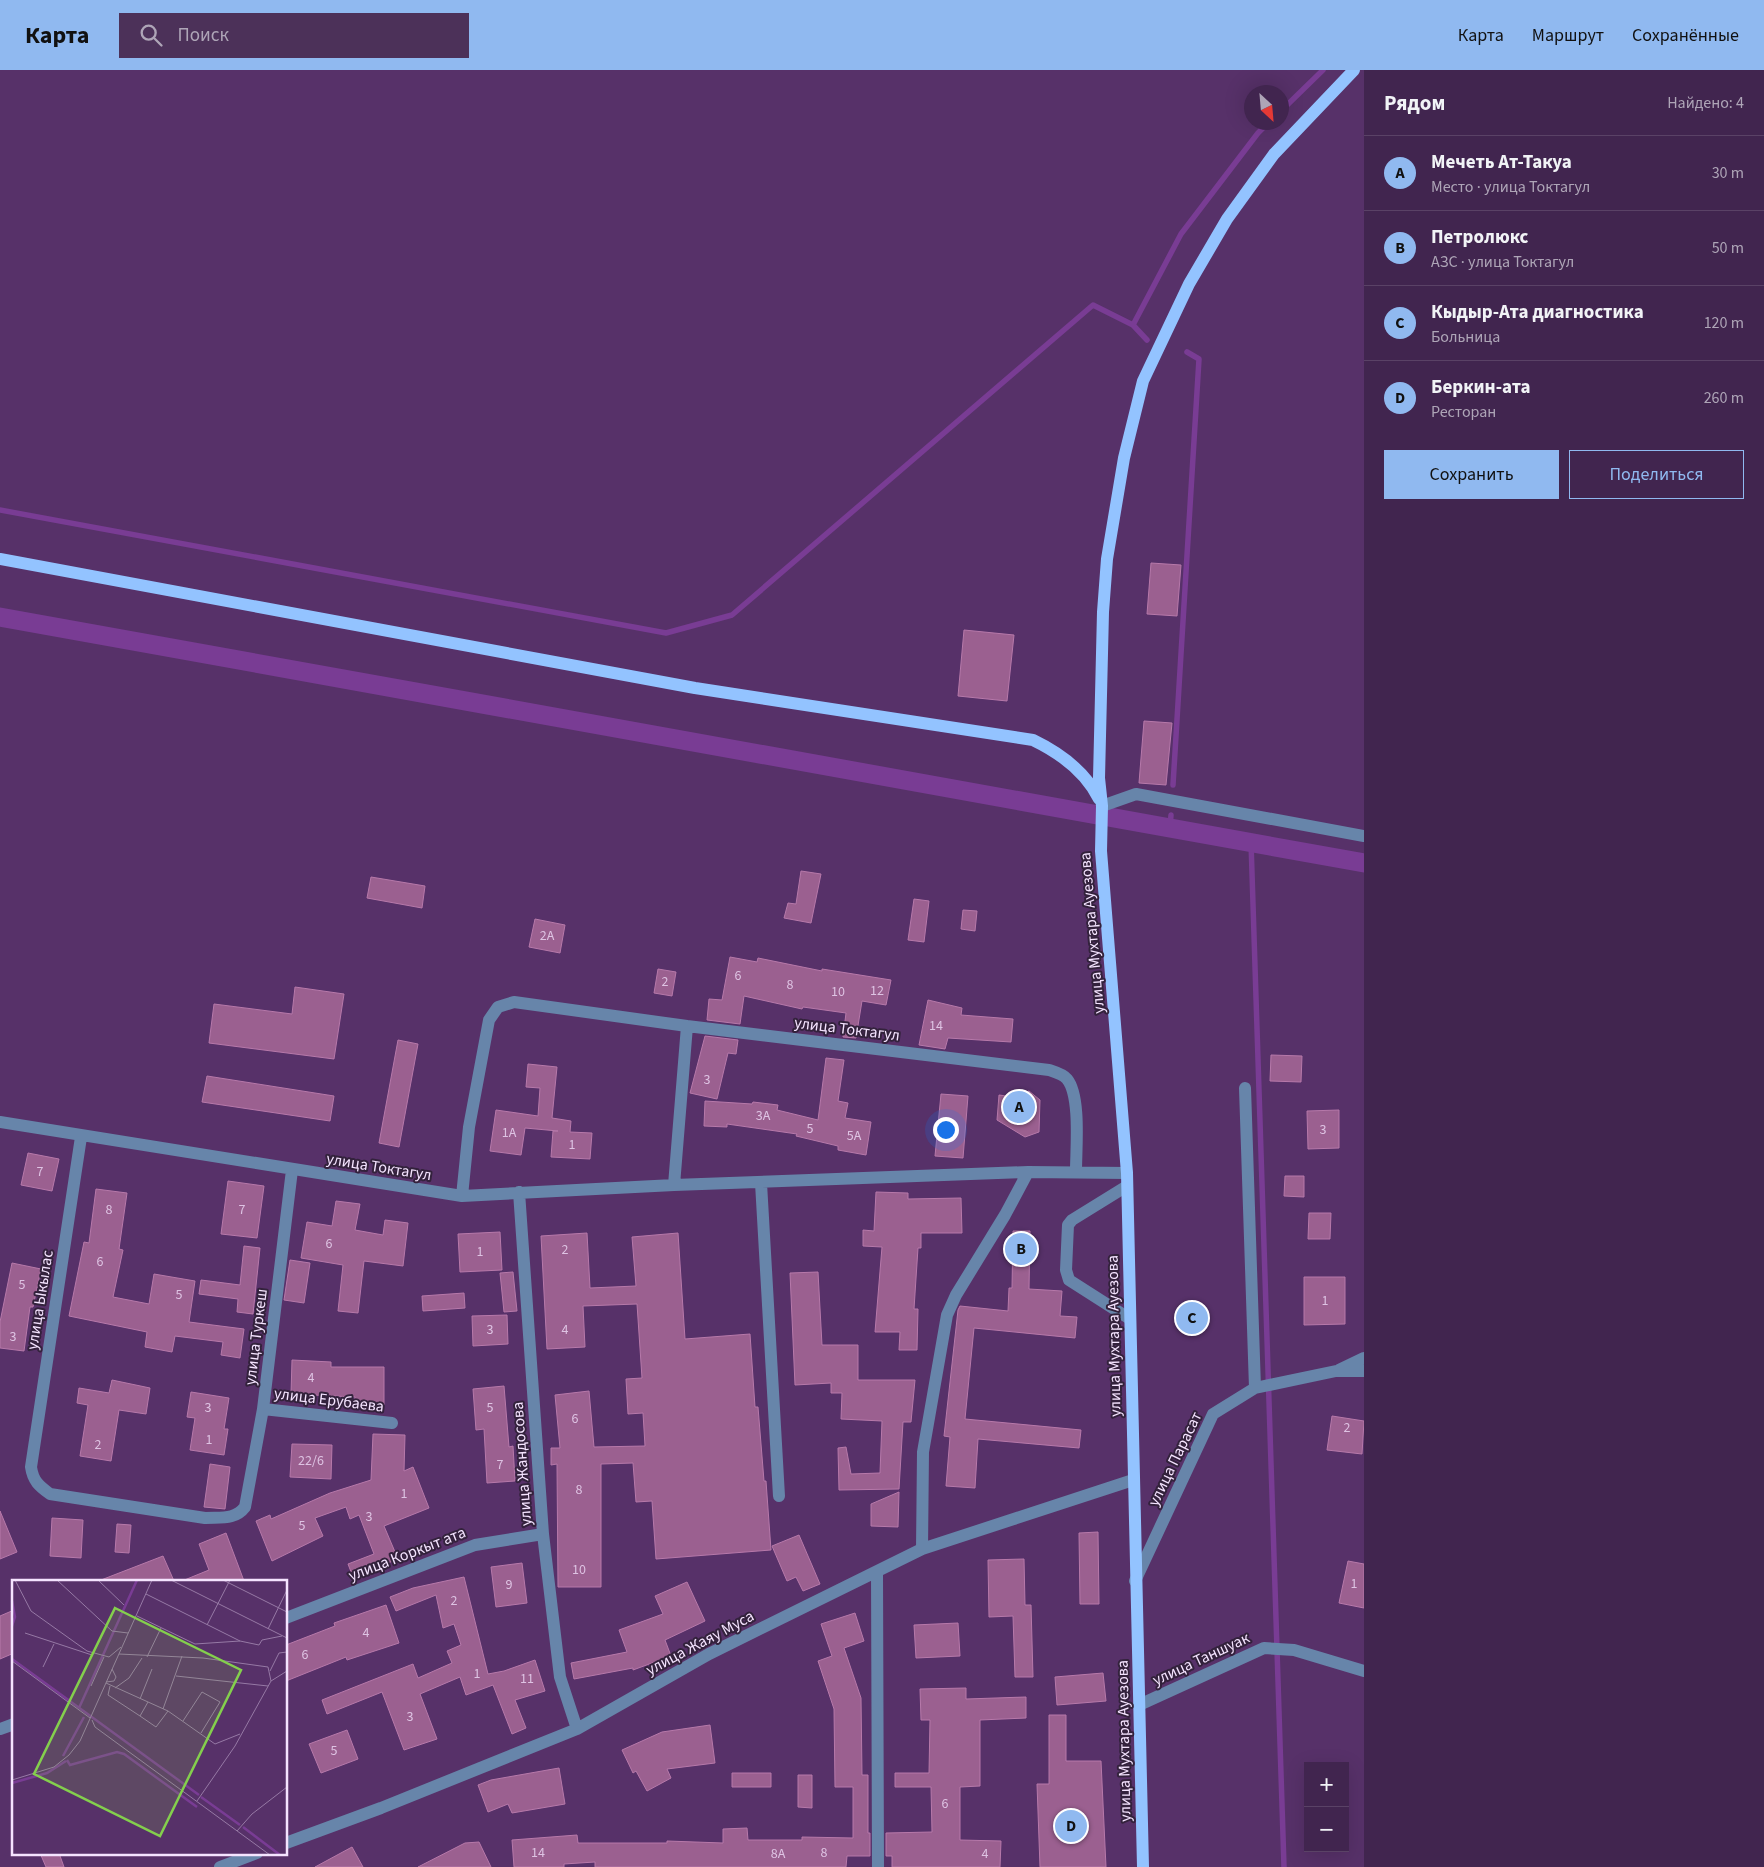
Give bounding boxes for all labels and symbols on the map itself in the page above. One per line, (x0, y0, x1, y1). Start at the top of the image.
north arrow (1244, 85, 1289, 130)
street label: улица Мухтара Ауезова (1074, 851, 1110, 1015)
house number: 2А (540, 926, 555, 946)
house number: 6 (735, 966, 742, 986)
house number: 2 (662, 972, 669, 992)
house number: 8 (787, 975, 794, 995)
house number: 12 (870, 981, 884, 1001)
house number: 10 (831, 982, 845, 1002)
street label: улица Токтагул (793, 1012, 901, 1046)
house number: 14 (929, 1016, 943, 1036)
house number: 3 (704, 1070, 711, 1090)
pin: A (1003, 1088, 1035, 1126)
house number: 3А (756, 1106, 771, 1126)
your location (933, 1117, 959, 1143)
house number: 5 (807, 1119, 814, 1139)
house number: 3 (1320, 1120, 1327, 1140)
house number: 1А (502, 1123, 517, 1143)
house number: 5А (847, 1126, 862, 1146)
house number: 1 (569, 1135, 576, 1155)
street label: улица Токтагул (325, 1148, 433, 1186)
house number: 7 (37, 1162, 44, 1182)
house number: 8 (106, 1200, 113, 1220)
house number: 7 (239, 1200, 246, 1220)
pin: B (1005, 1230, 1037, 1268)
house number: 6 (326, 1234, 333, 1254)
house number: 2 (562, 1240, 569, 1260)
house number: 1 (477, 1242, 484, 1262)
street label: улица Ыкылас (21, 1249, 59, 1351)
house number: 6 (97, 1252, 104, 1272)
street label: улица Мухтара Ауезова (1102, 1255, 1126, 1417)
house number: 5 (19, 1275, 26, 1295)
house number: 5 (176, 1285, 183, 1305)
street label: улица Туркеш (239, 1287, 273, 1387)
house number: 1 (1322, 1291, 1329, 1311)
pin: C (1176, 1299, 1208, 1337)
house number: 3 (487, 1320, 494, 1340)
house number: 4 (562, 1320, 569, 1340)
house number: 3 (10, 1327, 17, 1347)
house number: 4 (308, 1368, 315, 1388)
street label: улица Ерубаева (273, 1382, 385, 1418)
house number: 3 (205, 1398, 212, 1418)
house number: 5 (487, 1398, 494, 1418)
street label: улица Жандосова (507, 1401, 537, 1527)
street label: улица Парасат (1143, 1408, 1207, 1510)
house number: 6 (572, 1409, 579, 1429)
house number: 2 (1344, 1418, 1351, 1438)
house number: 1 (206, 1430, 213, 1450)
house number: 2 (95, 1435, 102, 1455)
house number: 22/6 (298, 1451, 324, 1471)
house number: 7 (497, 1455, 504, 1475)
house number: 8 (576, 1480, 583, 1500)
house number: 1 (401, 1484, 408, 1504)
house number: 3 (366, 1507, 373, 1527)
house number: 5 (299, 1516, 306, 1536)
street label: улица Коркыт ата (345, 1522, 469, 1586)
house number: 10 (572, 1560, 586, 1580)
house number: 1 (1351, 1574, 1358, 1594)
house number: 9 (506, 1575, 513, 1595)
inset map (12, 1580, 288, 1854)
house number: 2 (451, 1591, 458, 1611)
street label: улица Жаяу Муса (642, 1605, 758, 1681)
house number: 4 (363, 1623, 370, 1643)
street label: улица Таншуак (1149, 1627, 1253, 1691)
house number: 6 (302, 1645, 309, 1665)
street label: улица Мухтара Ауезова (1112, 1660, 1136, 1822)
house number: 1 (474, 1664, 481, 1684)
house number: 11 (520, 1669, 534, 1689)
house number: 3 (407, 1707, 414, 1727)
house number: 5 (331, 1741, 338, 1761)
house number: 6 (942, 1794, 949, 1814)
pin: D (1055, 1807, 1087, 1845)
house number: 14 (531, 1843, 545, 1863)
house number: 8 (821, 1843, 828, 1863)
house number: 8А (771, 1844, 786, 1864)
house number: 4 (982, 1844, 989, 1864)

